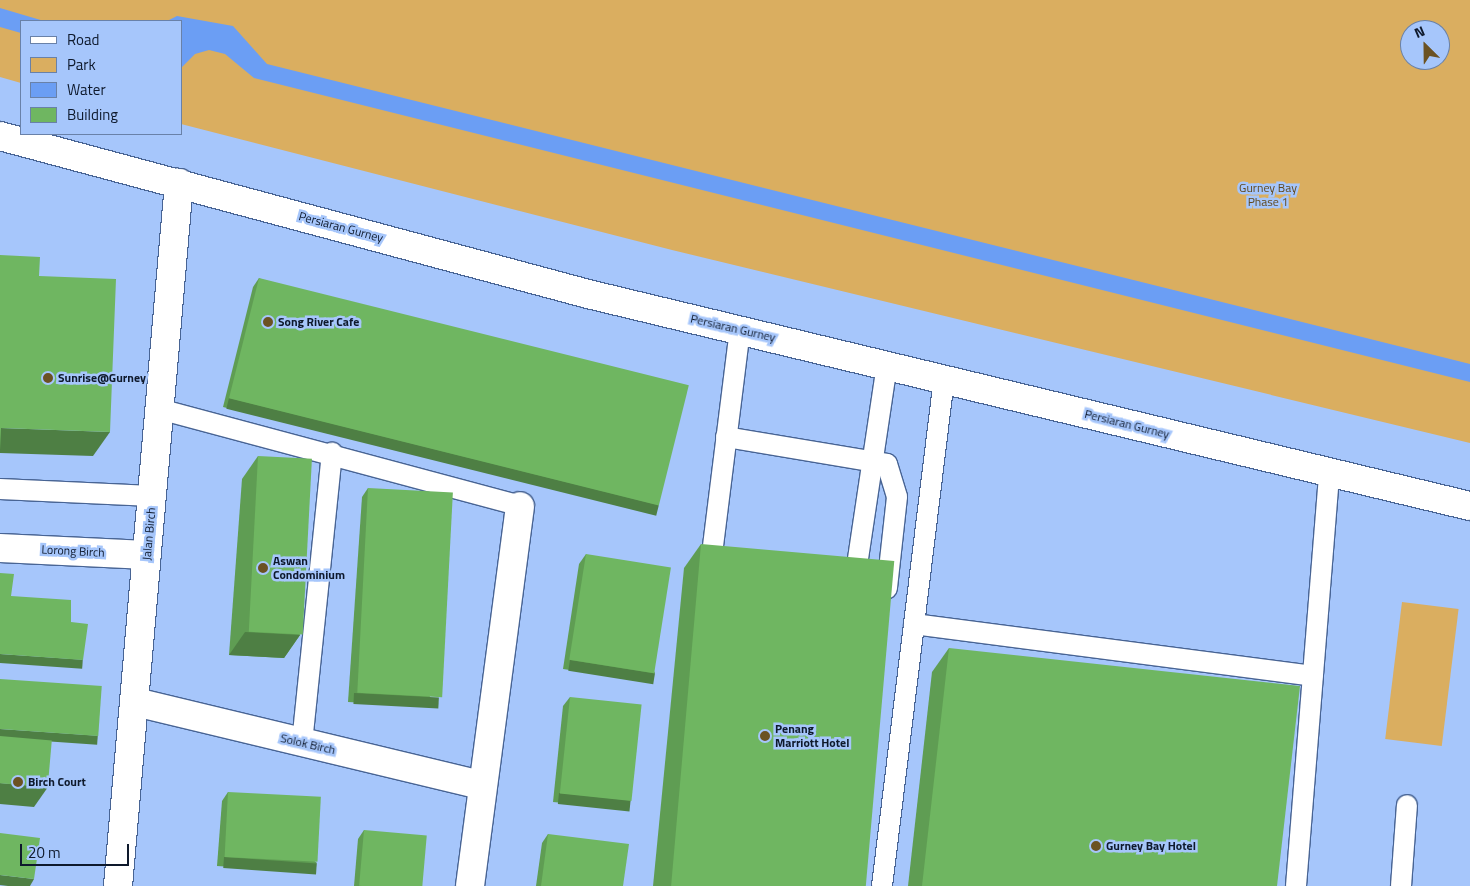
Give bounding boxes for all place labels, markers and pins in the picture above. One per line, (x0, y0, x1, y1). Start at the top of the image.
place label: Song River Cafe (278, 315, 359, 329)
marker: Song River Cafe (262, 316, 274, 328)
place label: Sunrise@Gurney (58, 371, 146, 385)
marker: Sunrise@Gurney (42, 372, 54, 384)
place label: Aswan Condominium (273, 554, 345, 582)
marker: Aswan Condominium (257, 562, 269, 574)
place label: Penang Marriott Hotel (775, 722, 849, 750)
marker: Penang Marriott Hotel (759, 730, 771, 742)
place label: Birch Court (28, 775, 86, 789)
marker: Birch Court (12, 776, 24, 788)
place label: Gurney Bay Hotel (1106, 839, 1196, 853)
marker: Gurney Bay Hotel (1090, 840, 1102, 852)

